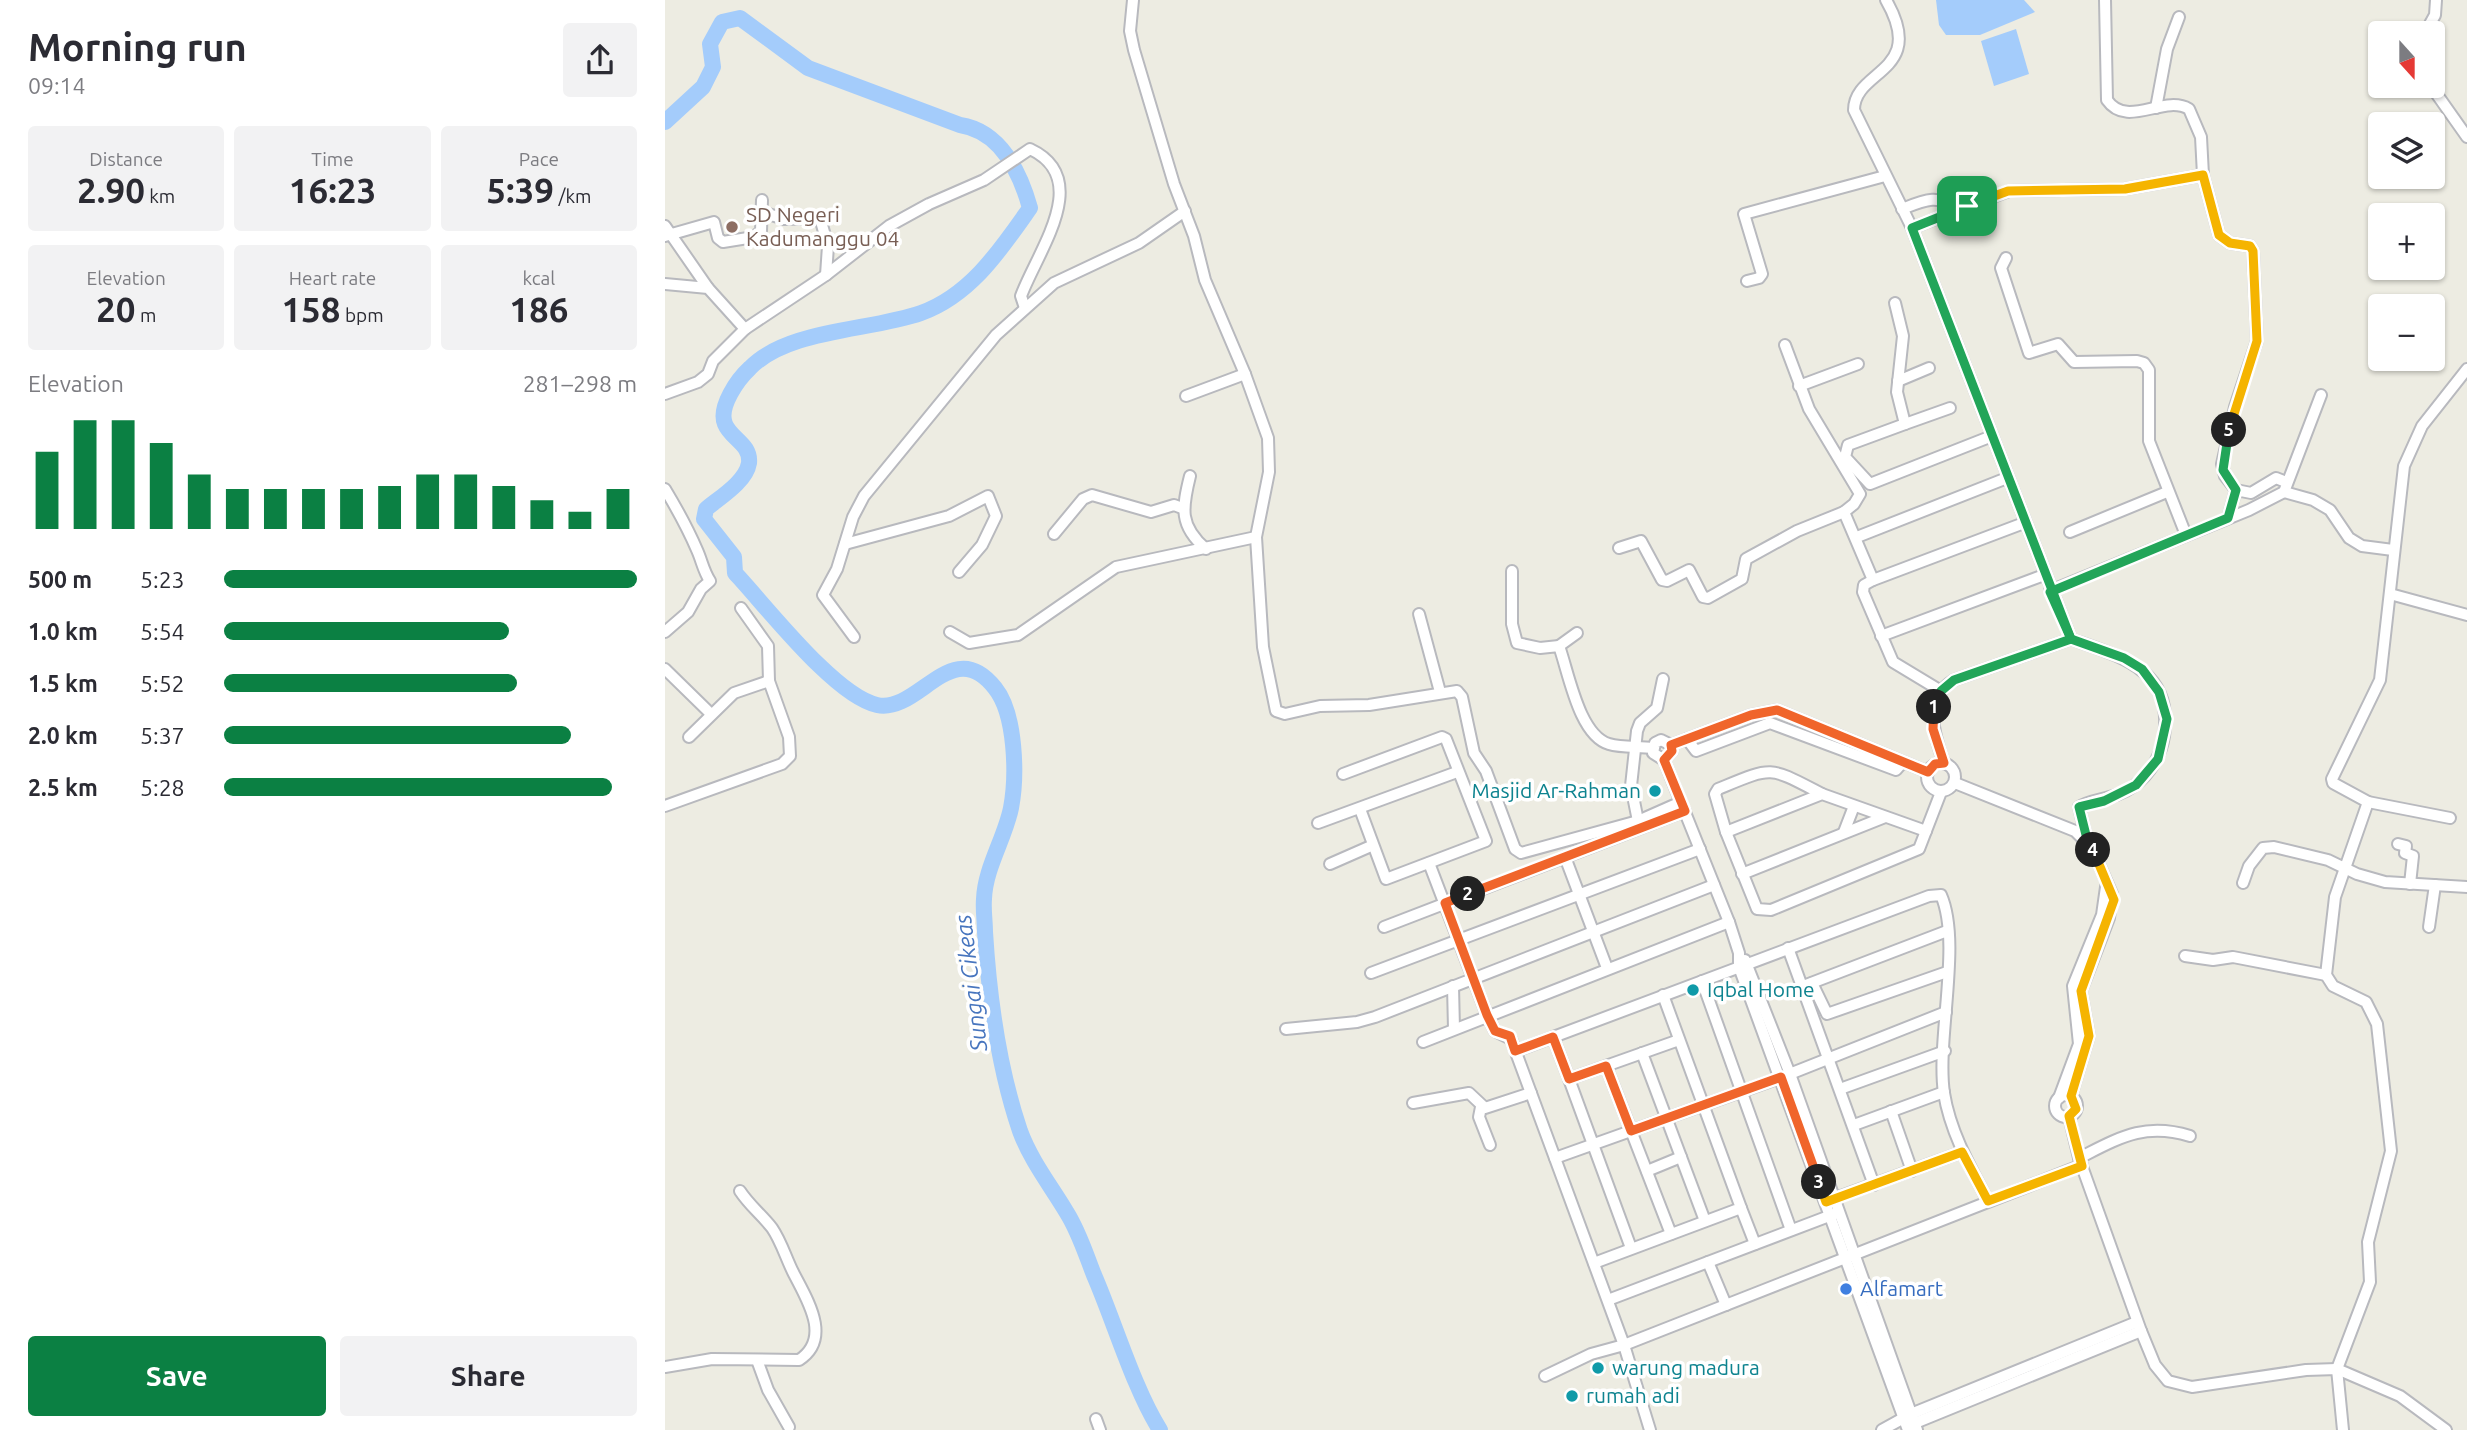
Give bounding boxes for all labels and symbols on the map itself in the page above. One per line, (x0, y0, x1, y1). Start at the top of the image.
north arrow (2368, 21, 2445, 98)
pin (1937, 176, 1997, 236)
place label: SD Negeri Kadumanggu 04 (746, 202, 899, 250)
marker: SD Negeri Kadumanggu 04 (724, 219, 740, 235)
pin: 5 (2211, 412, 2247, 448)
pin: 1 (1917, 690, 1951, 724)
place label: Masjid Ar-Rahman (1472, 778, 1641, 802)
marker: Masjid Ar-Rahman (1647, 783, 1663, 799)
pin: 4 (2075, 832, 2111, 868)
pin: 2 (1451, 876, 1485, 912)
water label: Sungai Cikeas (950, 913, 991, 1054)
place label: Iqbal Home (1707, 977, 1815, 1001)
marker: Iqbal Home (1685, 982, 1701, 998)
pin: 3 (1801, 1164, 1837, 1200)
place label: Alfamart (1860, 1276, 1943, 1300)
marker: Alfamart (1838, 1281, 1854, 1297)
place label: warung madura (1612, 1355, 1760, 1379)
marker: warung madura (1590, 1360, 1606, 1376)
place label: rumah adi (1586, 1383, 1680, 1407)
marker: rumah adi (1564, 1388, 1580, 1404)

